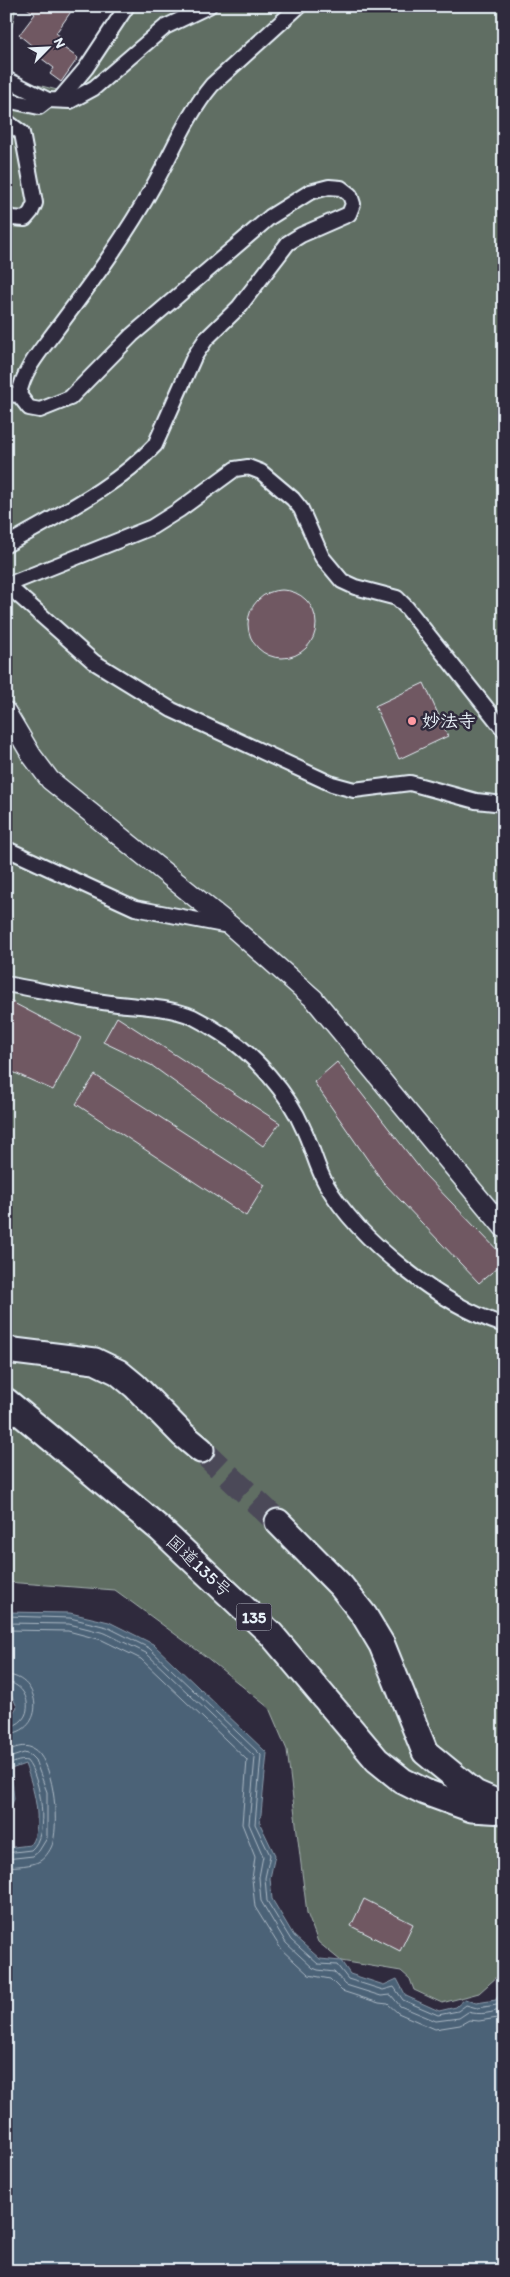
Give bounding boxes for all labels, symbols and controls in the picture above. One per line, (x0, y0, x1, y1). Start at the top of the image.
north arrow (22, 22, 72, 72)
text: N (50, 35, 69, 51)
place label: 妙法寺 (422, 710, 476, 732)
marker: 妙法寺 (406, 715, 418, 727)
street label: 国道135号 (162, 1530, 236, 1602)
road number: 135 (236, 1604, 272, 1630)

